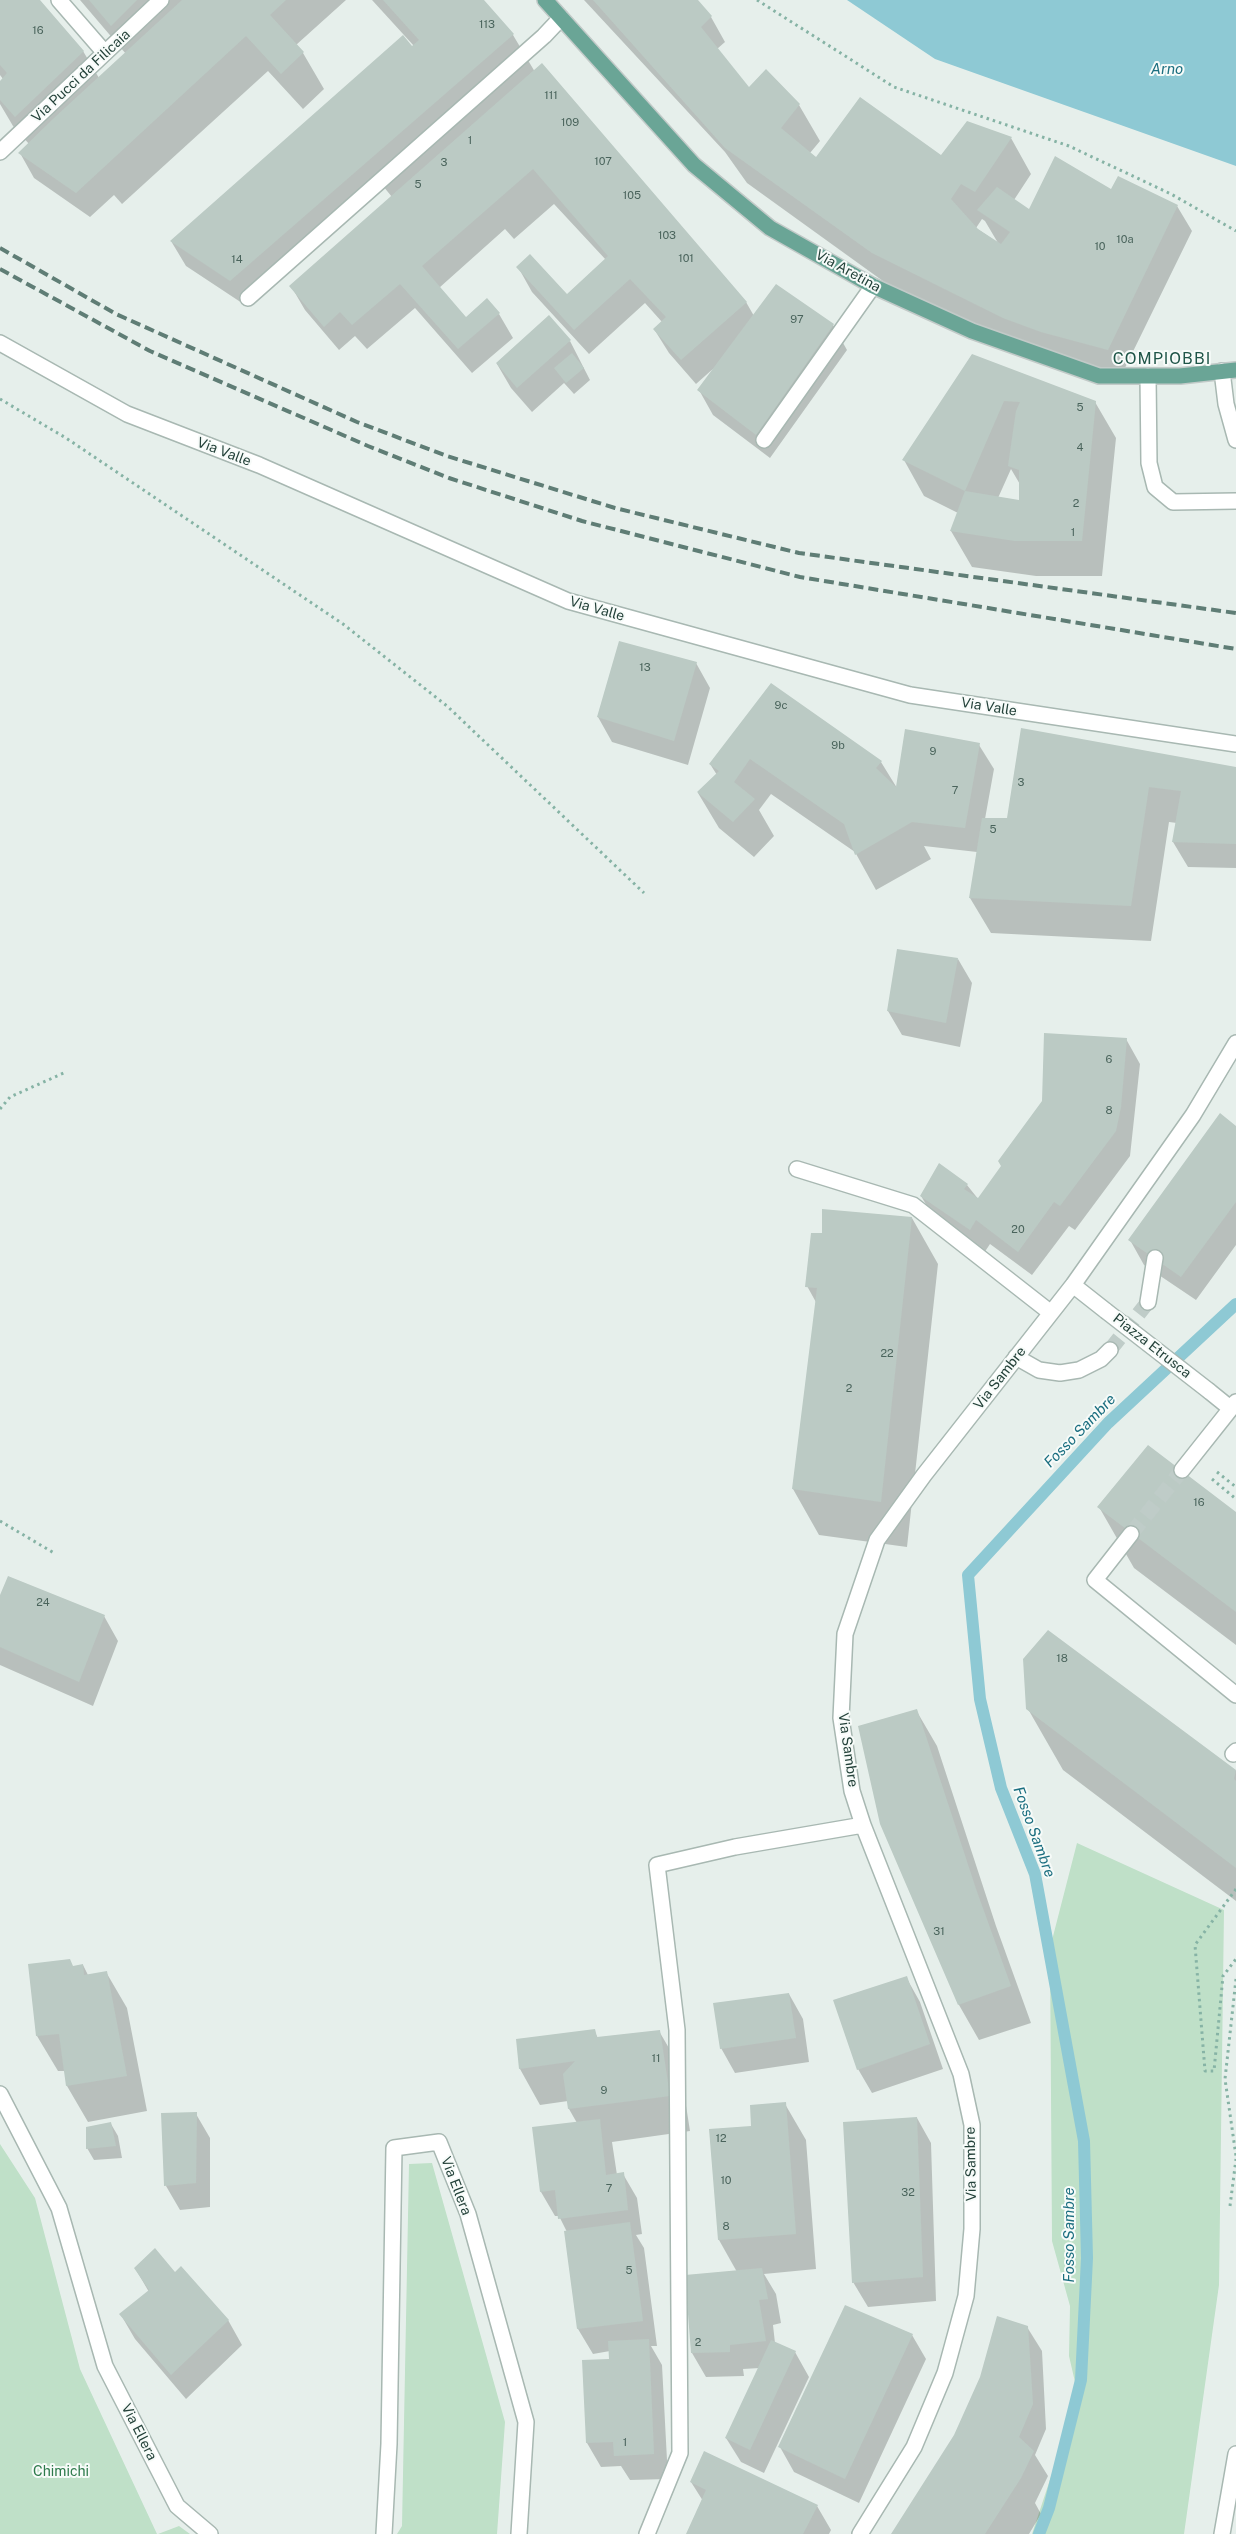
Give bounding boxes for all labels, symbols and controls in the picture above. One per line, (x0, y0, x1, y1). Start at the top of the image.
house number: 113 (479, 18, 495, 32)
house number: 16 (32, 24, 44, 38)
street label: Via Pucci da Filicaia (28, 26, 134, 126)
water label: Arno (1151, 60, 1183, 78)
house number: 111 (544, 89, 558, 103)
house number: 109 (561, 116, 579, 130)
house number: 1 (468, 134, 472, 148)
house number: 107 (594, 155, 612, 169)
house number: 3 (441, 156, 447, 170)
house number: 5 (414, 178, 422, 192)
house number: 105 (623, 189, 641, 203)
house number: 103 (658, 229, 676, 243)
house number: 10a (1116, 233, 1134, 247)
house number: 10 (1094, 240, 1106, 254)
street label: Via Aretina (813, 246, 883, 296)
house number: 101 (678, 252, 694, 266)
house number: 14 (231, 253, 243, 267)
house number: 97 (790, 313, 804, 327)
district label: COMPIOBBI (1112, 349, 1212, 369)
house number: 5 (1076, 401, 1084, 415)
street label: Via Valle (195, 434, 253, 470)
house number: 4 (1077, 441, 1083, 455)
house number: 2 (1073, 497, 1079, 511)
house number: 1 (1071, 526, 1075, 540)
street label: Via Valle (568, 593, 626, 625)
house number: 13 (639, 661, 651, 675)
street label: Via Valle (960, 694, 1018, 720)
house number: 9c (775, 699, 787, 713)
house number: 9b (831, 739, 845, 753)
house number: 9 (930, 745, 936, 759)
house number: 3 (1018, 776, 1024, 790)
house number: 7 (952, 784, 958, 798)
house number: 5 (989, 823, 997, 837)
house number: 6 (1106, 1053, 1112, 1067)
house number: 8 (1105, 1104, 1113, 1118)
house number: 20 (1011, 1223, 1025, 1237)
street label: Piazza Etrusca (1110, 1310, 1194, 1382)
street label: Via Sambre (970, 1343, 1030, 1413)
house number: 22 (880, 1347, 894, 1361)
house number: 2 (846, 1382, 852, 1396)
water label: Fosso Sambre (1040, 1390, 1120, 1472)
house number: 16 (1193, 1496, 1205, 1510)
house number: 24 (36, 1596, 50, 1610)
house number: 18 (1056, 1652, 1068, 1666)
street label: Via Sambre (834, 1712, 862, 1788)
water label: Fosso Sambre (1009, 1784, 1059, 1880)
house number: 31 (933, 1925, 945, 1939)
house number: 11 (652, 2052, 660, 2066)
house number: 9 (601, 2084, 607, 2098)
street label: Via Sambre (962, 2126, 980, 2202)
house number: 12 (715, 2132, 727, 2146)
street label: Via Ellera (437, 2154, 475, 2218)
house number: 10 (720, 2174, 732, 2188)
house number: 7 (606, 2182, 612, 2196)
house number: 32 (901, 2186, 915, 2200)
water label: Fosso Sambre (1060, 2187, 1078, 2283)
house number: 8 (722, 2220, 730, 2234)
house number: 5 (625, 2264, 633, 2278)
house number: 2 (695, 2336, 701, 2350)
street label: Via Ellera (118, 2401, 160, 2463)
house number: 1 (623, 2436, 627, 2450)
park label: Chimichi (33, 2464, 89, 2480)

